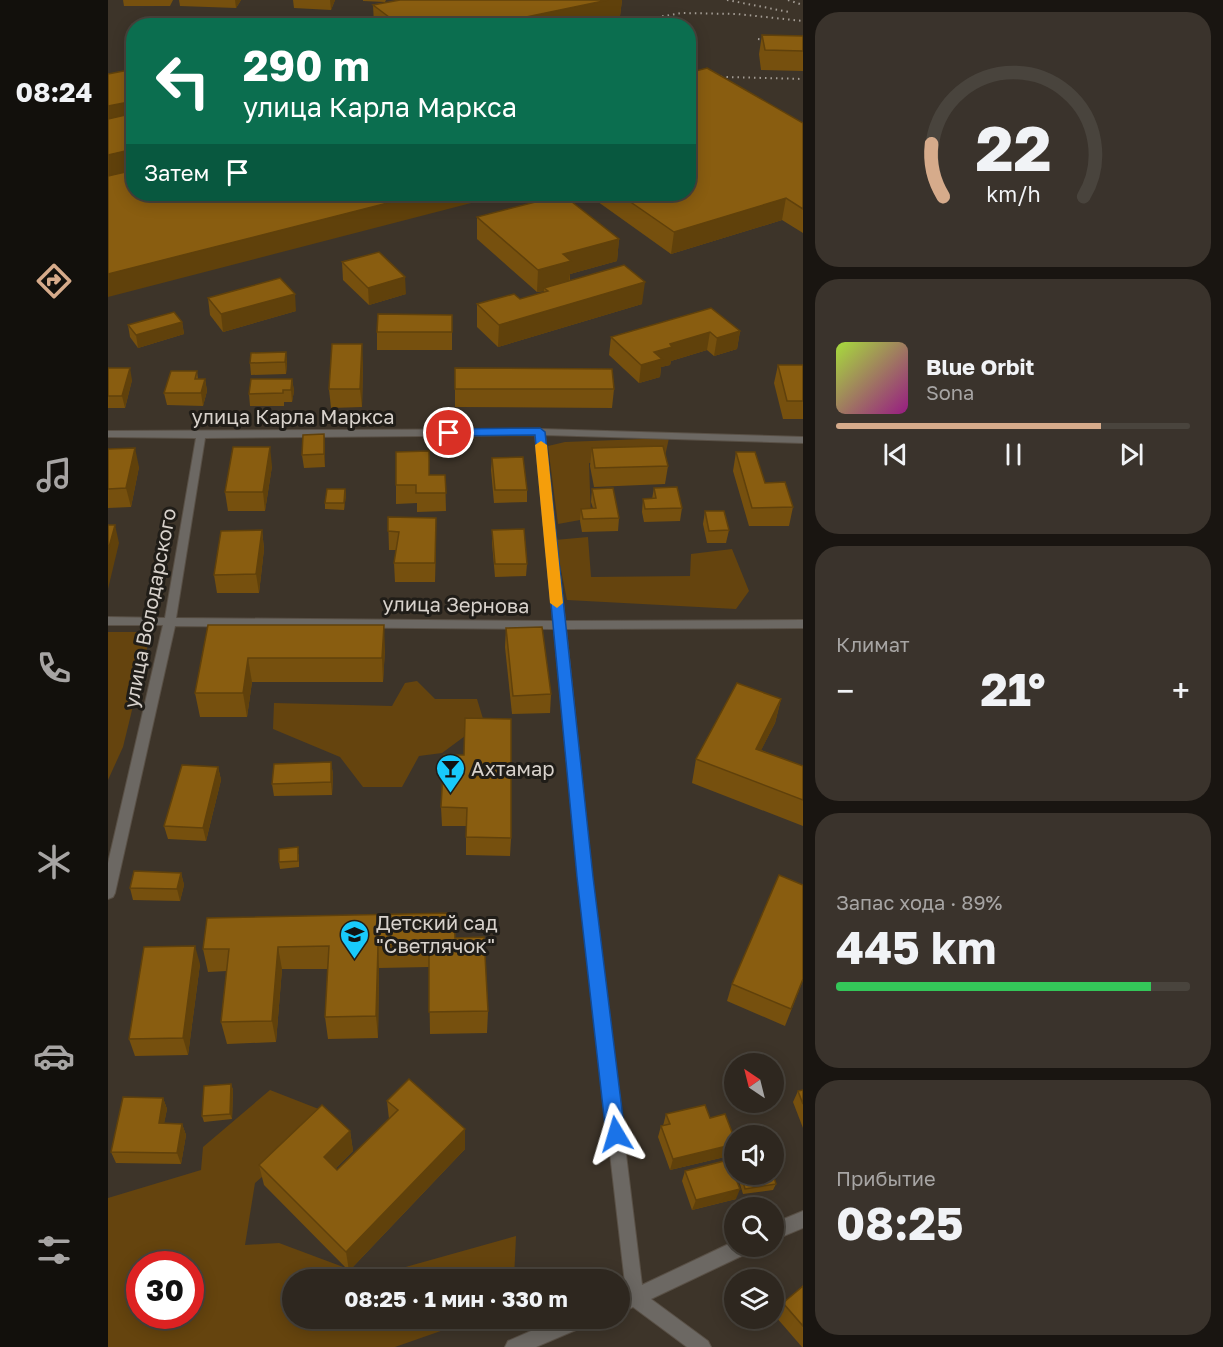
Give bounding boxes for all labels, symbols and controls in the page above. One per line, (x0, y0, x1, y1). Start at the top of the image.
text: 290 m (243, 40, 370, 90)
icon: left (144, 42, 222, 120)
text: 08:24 (16, 76, 92, 108)
text: улица Карла Маркса (243, 91, 517, 123)
text: 22 (975, 110, 1051, 185)
icon: arrive (221, 156, 254, 189)
text: Затем (144, 159, 209, 186)
text: km/h (986, 181, 1040, 207)
icon: directions (33, 260, 75, 302)
text: Blue Orbit (926, 353, 1034, 380)
text: Sona (926, 380, 974, 404)
street label: улица Карла Маркса (192, 404, 394, 428)
pin (423, 407, 474, 458)
icon: arrive (432, 416, 465, 449)
icon: previous (879, 438, 912, 471)
icon: pause (997, 438, 1030, 471)
icon: next (1115, 438, 1148, 471)
icon: music (33, 454, 75, 496)
street label: улица Володарского (118, 506, 180, 710)
street label: улица Зернова (382, 591, 530, 617)
text: Климат (836, 632, 910, 656)
icon: phone (33, 647, 75, 689)
text: 21° (980, 662, 1046, 716)
text: − (836, 671, 854, 710)
text: + (1172, 671, 1190, 710)
bar icon: Ахтамар (434, 752, 466, 794)
place label: Ахтамар (471, 756, 555, 780)
icon: climate (33, 841, 75, 883)
text: Запас хода · 89% (836, 890, 1002, 914)
place label: Детский сад "Светлячок" (376, 910, 498, 957)
school or university icon: Детский сад "Светлячок" (339, 918, 371, 960)
text: 445 km (836, 920, 996, 974)
icon: car (33, 1035, 75, 1077)
north arrow (724, 1053, 784, 1113)
map controls (724, 1053, 784, 1329)
position arrow (584, 1102, 648, 1166)
button: sound (724, 1125, 784, 1185)
text: Прибытие (836, 1166, 936, 1190)
text: 08:25 (836, 1196, 963, 1250)
button: search (724, 1197, 784, 1257)
icon: filters (33, 1229, 75, 1271)
speed limit sign: 30 (126, 1251, 204, 1329)
button: layers (724, 1269, 784, 1329)
text: 08:25 · 1 мин · 330 m (344, 1285, 568, 1312)

